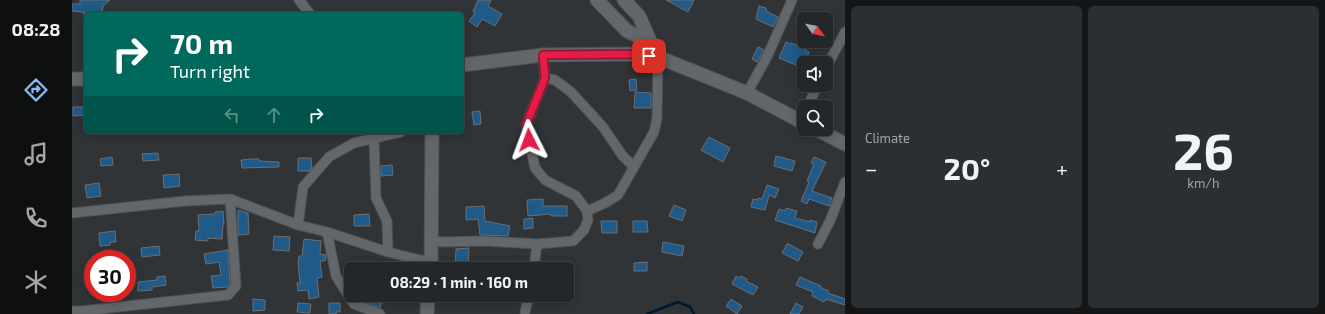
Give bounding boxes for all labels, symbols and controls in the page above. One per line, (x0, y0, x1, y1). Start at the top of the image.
north arrow (797, 12, 833, 48)
map controls (797, 12, 833, 136)
text: 08:28 (12, 18, 60, 40)
text: 70 m (170, 26, 233, 60)
icon: right (104, 28, 156, 80)
pin (632, 39, 666, 73)
icon: arrive (638, 45, 660, 67)
button: sound (797, 56, 833, 92)
text: Turn right (170, 60, 250, 82)
icon: directions (22, 76, 50, 104)
button: search (797, 100, 833, 136)
icon: left (221, 104, 243, 126)
icon: ahead (263, 104, 285, 126)
icon: right (305, 104, 327, 126)
text: 26 (1173, 118, 1234, 180)
position arrow (508, 119, 550, 161)
text: Climate (865, 130, 910, 146)
icon: music (22, 140, 50, 168)
text: 20° (944, 150, 990, 186)
text: − (865, 155, 878, 181)
text: + (1056, 155, 1068, 181)
text: km/h (1187, 175, 1220, 191)
icon: phone (22, 204, 50, 232)
speed limit sign: 30 (84, 250, 136, 302)
icon: climate (22, 268, 50, 296)
text: 08:29 · 1 min · 160 m (390, 273, 528, 291)

